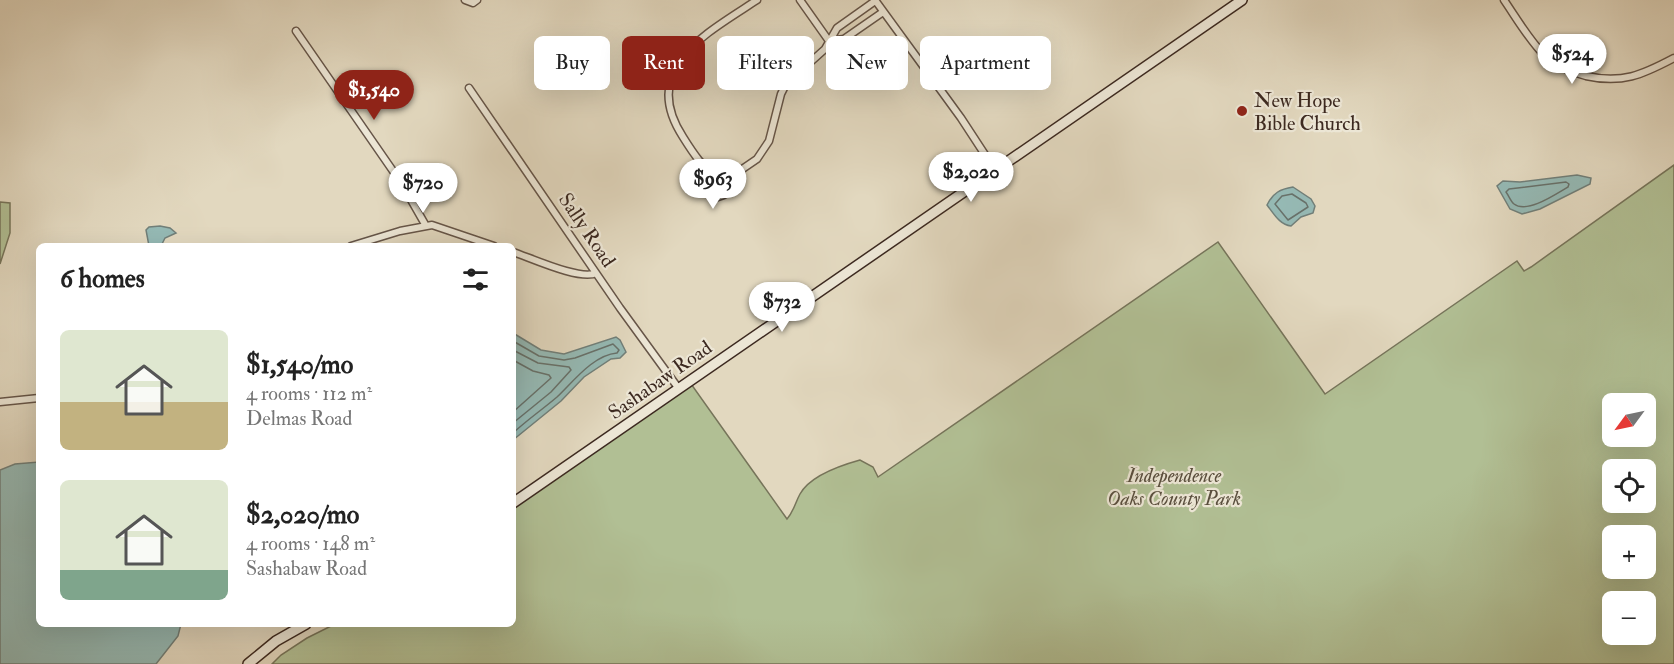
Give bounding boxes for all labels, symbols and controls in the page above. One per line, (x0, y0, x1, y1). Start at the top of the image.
pin: $524 (1536, 34, 1608, 85)
chip: Buy (534, 36, 610, 90)
chip: Rent (622, 36, 705, 90)
chip: Filters (717, 36, 814, 90)
chip: New (826, 36, 908, 90)
chip: Apartment (920, 36, 1051, 90)
text: $524 (1552, 41, 1592, 66)
pin: $1,540 (325, 70, 423, 121)
text: $1,540 (348, 77, 400, 102)
place label: New Hope Bible Church (1254, 88, 1361, 136)
marker: New Hope Bible Church (1235, 104, 1249, 118)
pin: $2,020 (922, 152, 1020, 203)
pin: $963 (677, 159, 749, 210)
text: $2,020 (943, 159, 999, 184)
pin: $720 (387, 163, 459, 214)
text: $963 (693, 166, 733, 191)
text: $720 (403, 170, 443, 195)
street label: Sally Road (553, 188, 621, 272)
text: 6 homes (60, 263, 145, 295)
icon: filters (459, 263, 492, 296)
pin: $732 (746, 282, 818, 333)
text: $732 (763, 289, 801, 314)
street label: Sashabaw Road (603, 335, 717, 425)
text: $1,540/mo (246, 349, 353, 381)
icon: home (108, 354, 180, 426)
text: 4 rooms · 112 m² (246, 381, 372, 406)
north arrow (1602, 393, 1656, 447)
map controls (1602, 393, 1656, 645)
text: Delmas Road (246, 406, 352, 431)
button: locate (1602, 459, 1656, 513)
park label: Independence Oaks County Park (1107, 463, 1241, 511)
text: $2,020/mo (246, 499, 359, 531)
icon: home (108, 504, 180, 576)
button: + (1602, 525, 1656, 579)
text: 4 rooms · 148 m² (246, 531, 375, 556)
text: Sashabaw Road (246, 556, 367, 581)
button: − (1602, 591, 1656, 645)

